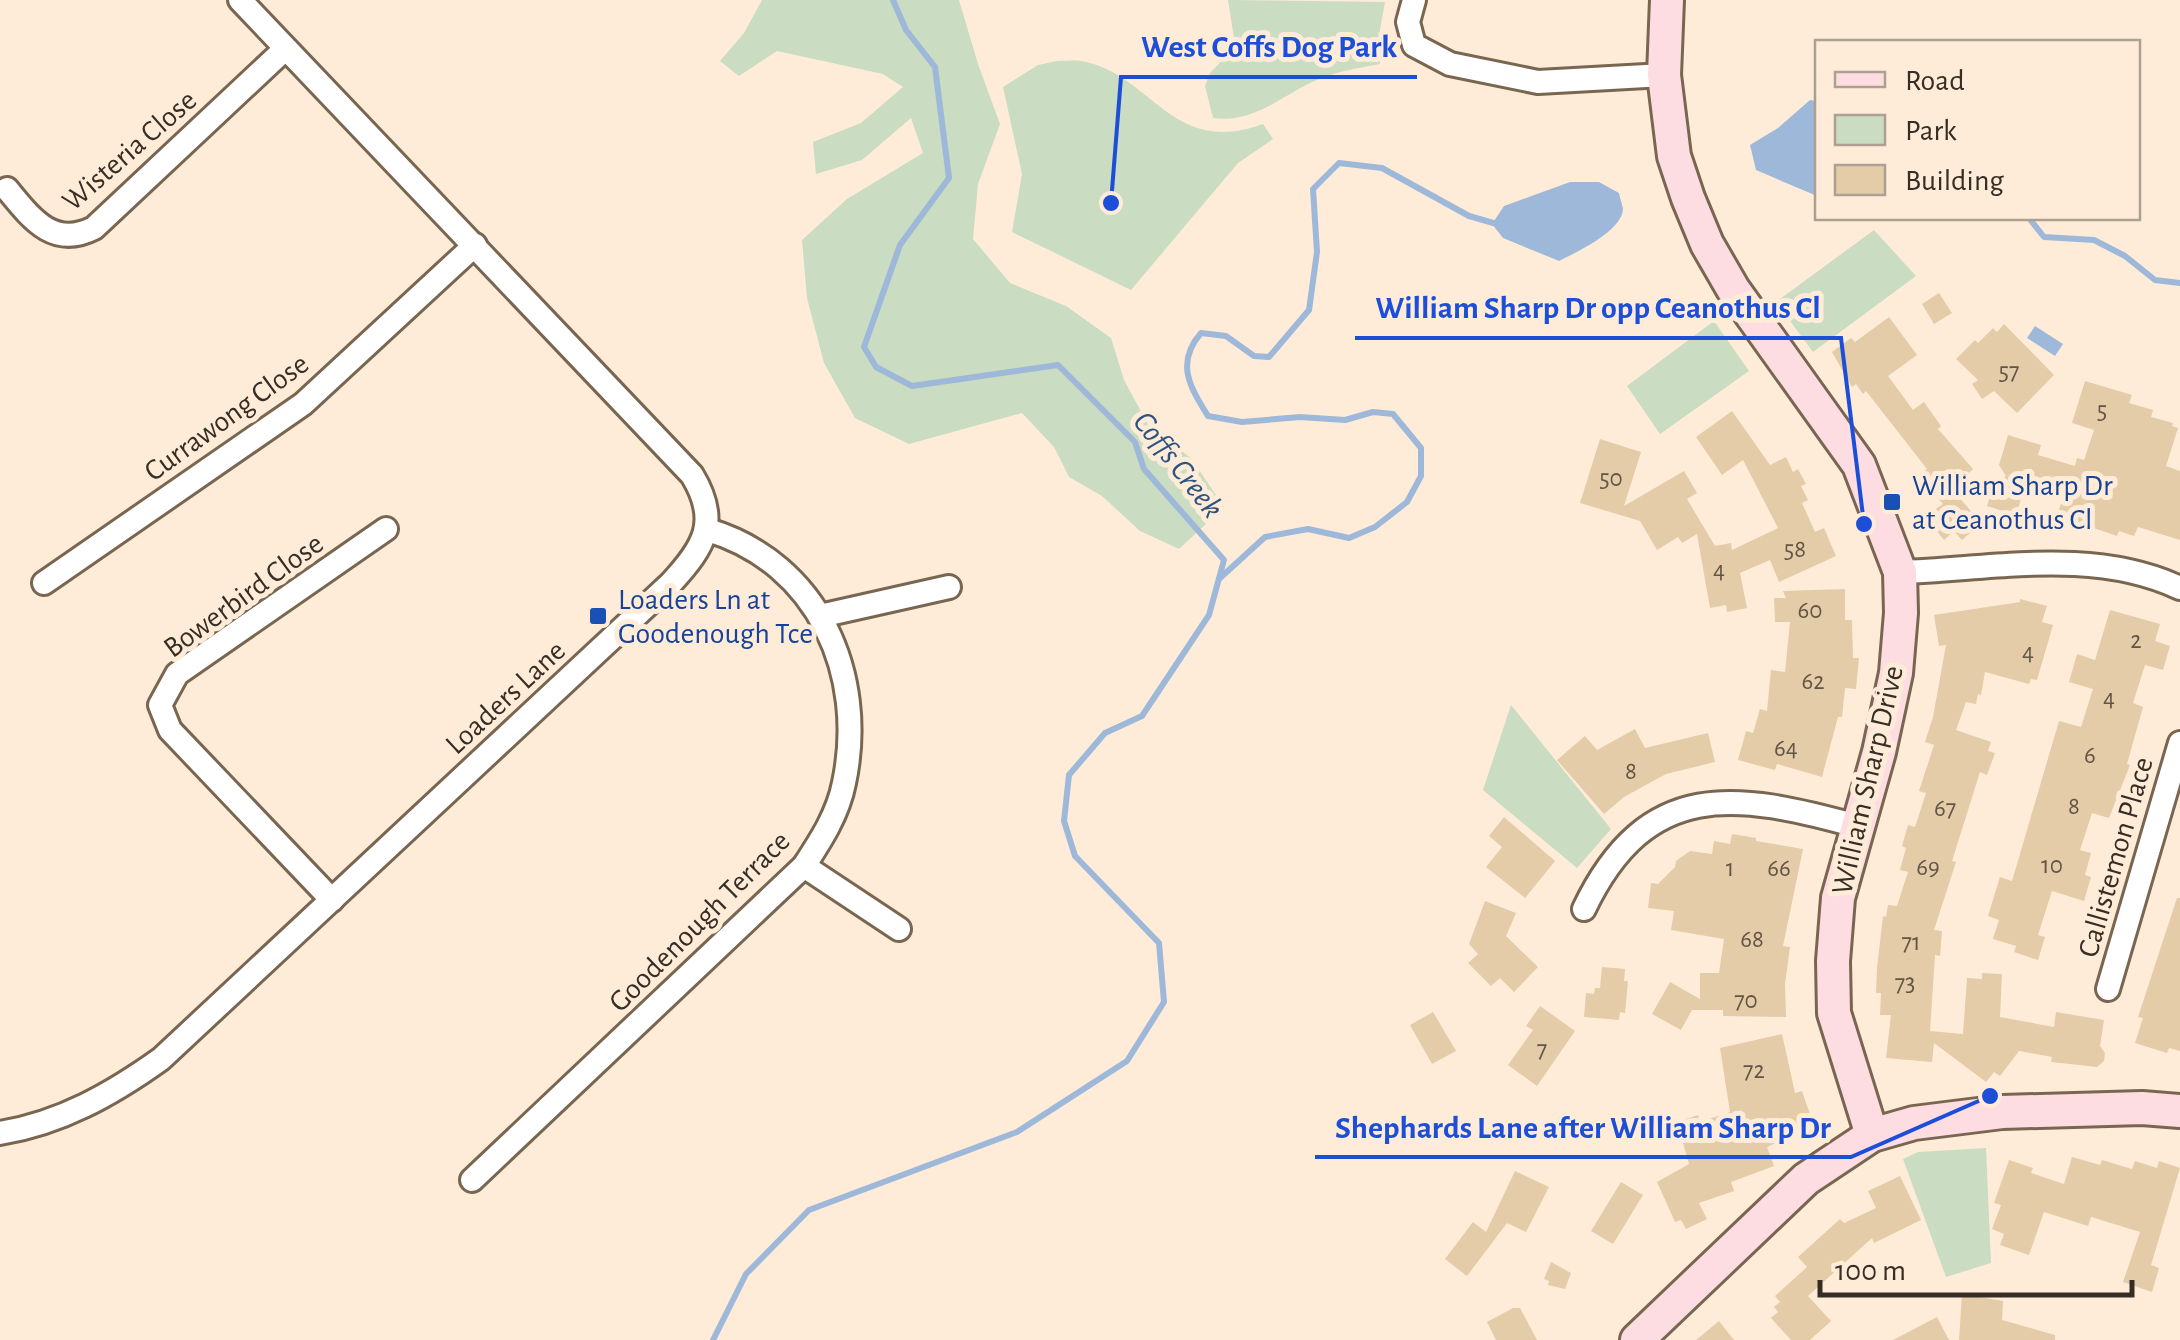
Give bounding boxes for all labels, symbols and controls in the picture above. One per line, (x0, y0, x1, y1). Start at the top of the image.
callout: West Coffs Dog Park (1121, 15, 1417, 77)
text: West Coffs Dog Park (1141, 31, 1397, 63)
legend (1815, 40, 2140, 220)
text: Road (1905, 66, 1965, 96)
street label: Wisteria Close (57, 85, 202, 217)
text: Park (1905, 116, 1957, 146)
text: Building (1905, 166, 2004, 196)
callout: William Sharp Dr opp Ceanothus Cl (1355, 276, 1841, 338)
text: William Sharp Dr opp Ceanothus Cl (1375, 292, 1821, 324)
street label: Currawong Close (139, 348, 314, 487)
house number: 57 (1999, 359, 2019, 384)
house number: 5 (2097, 398, 2107, 423)
water label: Coffs Creek (1127, 405, 1229, 524)
house number: 50 (1599, 466, 1623, 491)
place label: William Sharp Dr at Ceanothus Cl (1912, 471, 2113, 535)
marker: William Sharp Dr at Ceanothus Cl (1881, 491, 1903, 513)
street label: Bowerbird Close (158, 528, 329, 663)
house number: 58 (1784, 537, 1806, 562)
house number: 4 (1713, 558, 1725, 583)
place label: Loaders Ln at Goodenough Tce (618, 585, 813, 649)
house number: 60 (1798, 598, 1822, 623)
marker: Loaders Ln at Goodenough Tce (587, 605, 609, 627)
house number: 2 (2130, 628, 2142, 653)
street label: Loaders Lane (440, 635, 571, 760)
house number: 4 (2022, 640, 2034, 665)
street label: William Sharp Drive (1827, 663, 1909, 898)
house number: 62 (1801, 669, 1825, 694)
house number: 4 (2103, 686, 2115, 711)
house number: 64 (1774, 736, 1798, 761)
house number: 6 (2084, 743, 2096, 768)
street label: Callistemon Place (2073, 754, 2159, 961)
house number: 8 (1625, 759, 1637, 784)
house number: 8 (2068, 794, 2080, 819)
house number: 67 (1934, 796, 1956, 821)
street label: Goodenough Terrace (604, 826, 796, 1018)
house number: 10 (2041, 853, 2063, 878)
house number: 69 (1916, 855, 1940, 880)
house number: 1 (1726, 856, 1734, 881)
house number: 66 (1767, 856, 1791, 881)
house number: 68 (1740, 927, 1764, 952)
house number: 71 (1901, 930, 1921, 955)
house number: 73 (1895, 971, 1915, 996)
house number: 70 (1734, 988, 1758, 1013)
house number: 7 (1537, 1037, 1547, 1062)
house number: 72 (1743, 1058, 1765, 1083)
callout: Shephards Lane after William Sharp Dr (1315, 1095, 1851, 1157)
text: Shephards Lane after William Sharp Dr (1335, 1112, 1831, 1144)
scale bar (1820, 1235, 2132, 1297)
text: 100 m (1835, 1256, 1906, 1286)

